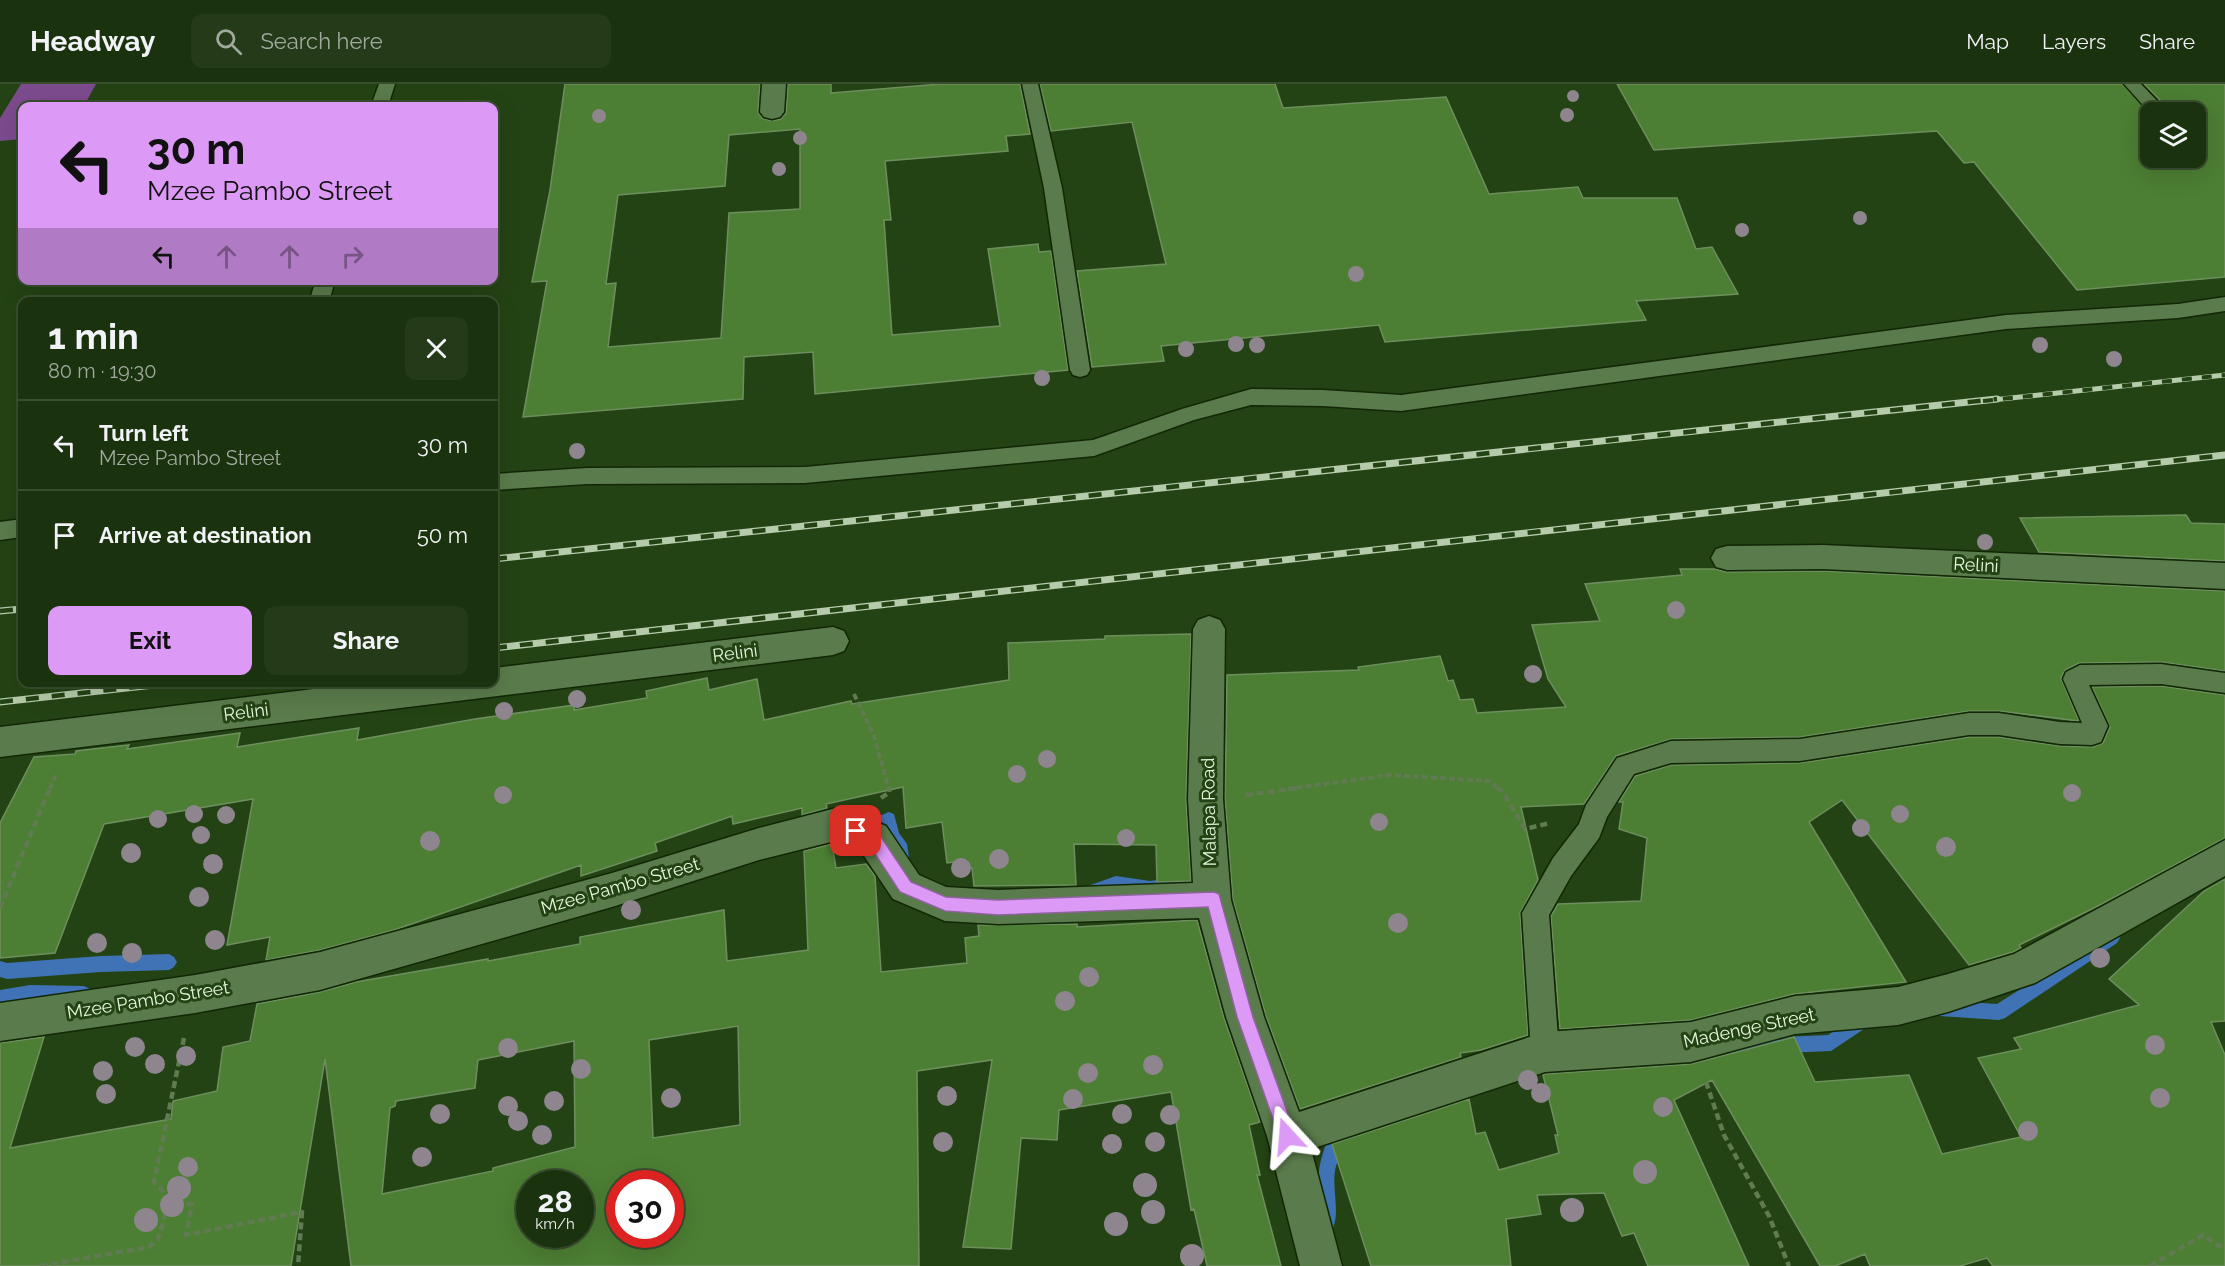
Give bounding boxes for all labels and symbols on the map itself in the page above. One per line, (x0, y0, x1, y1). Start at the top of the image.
street label: Relini (1953, 553, 1999, 576)
street label: Relini (711, 639, 759, 666)
street label: Relini (222, 698, 270, 725)
street label: Malapa Road (1197, 757, 1220, 867)
pin (830, 805, 881, 856)
street label: Mzee Pambo Street (538, 853, 702, 918)
street label: Mzee Pambo Street (65, 976, 231, 1023)
street label: Madenge Street (1681, 1003, 1817, 1052)
position arrow (1255, 1104, 1319, 1168)
speed limit sign: 30 (606, 1170, 684, 1248)

